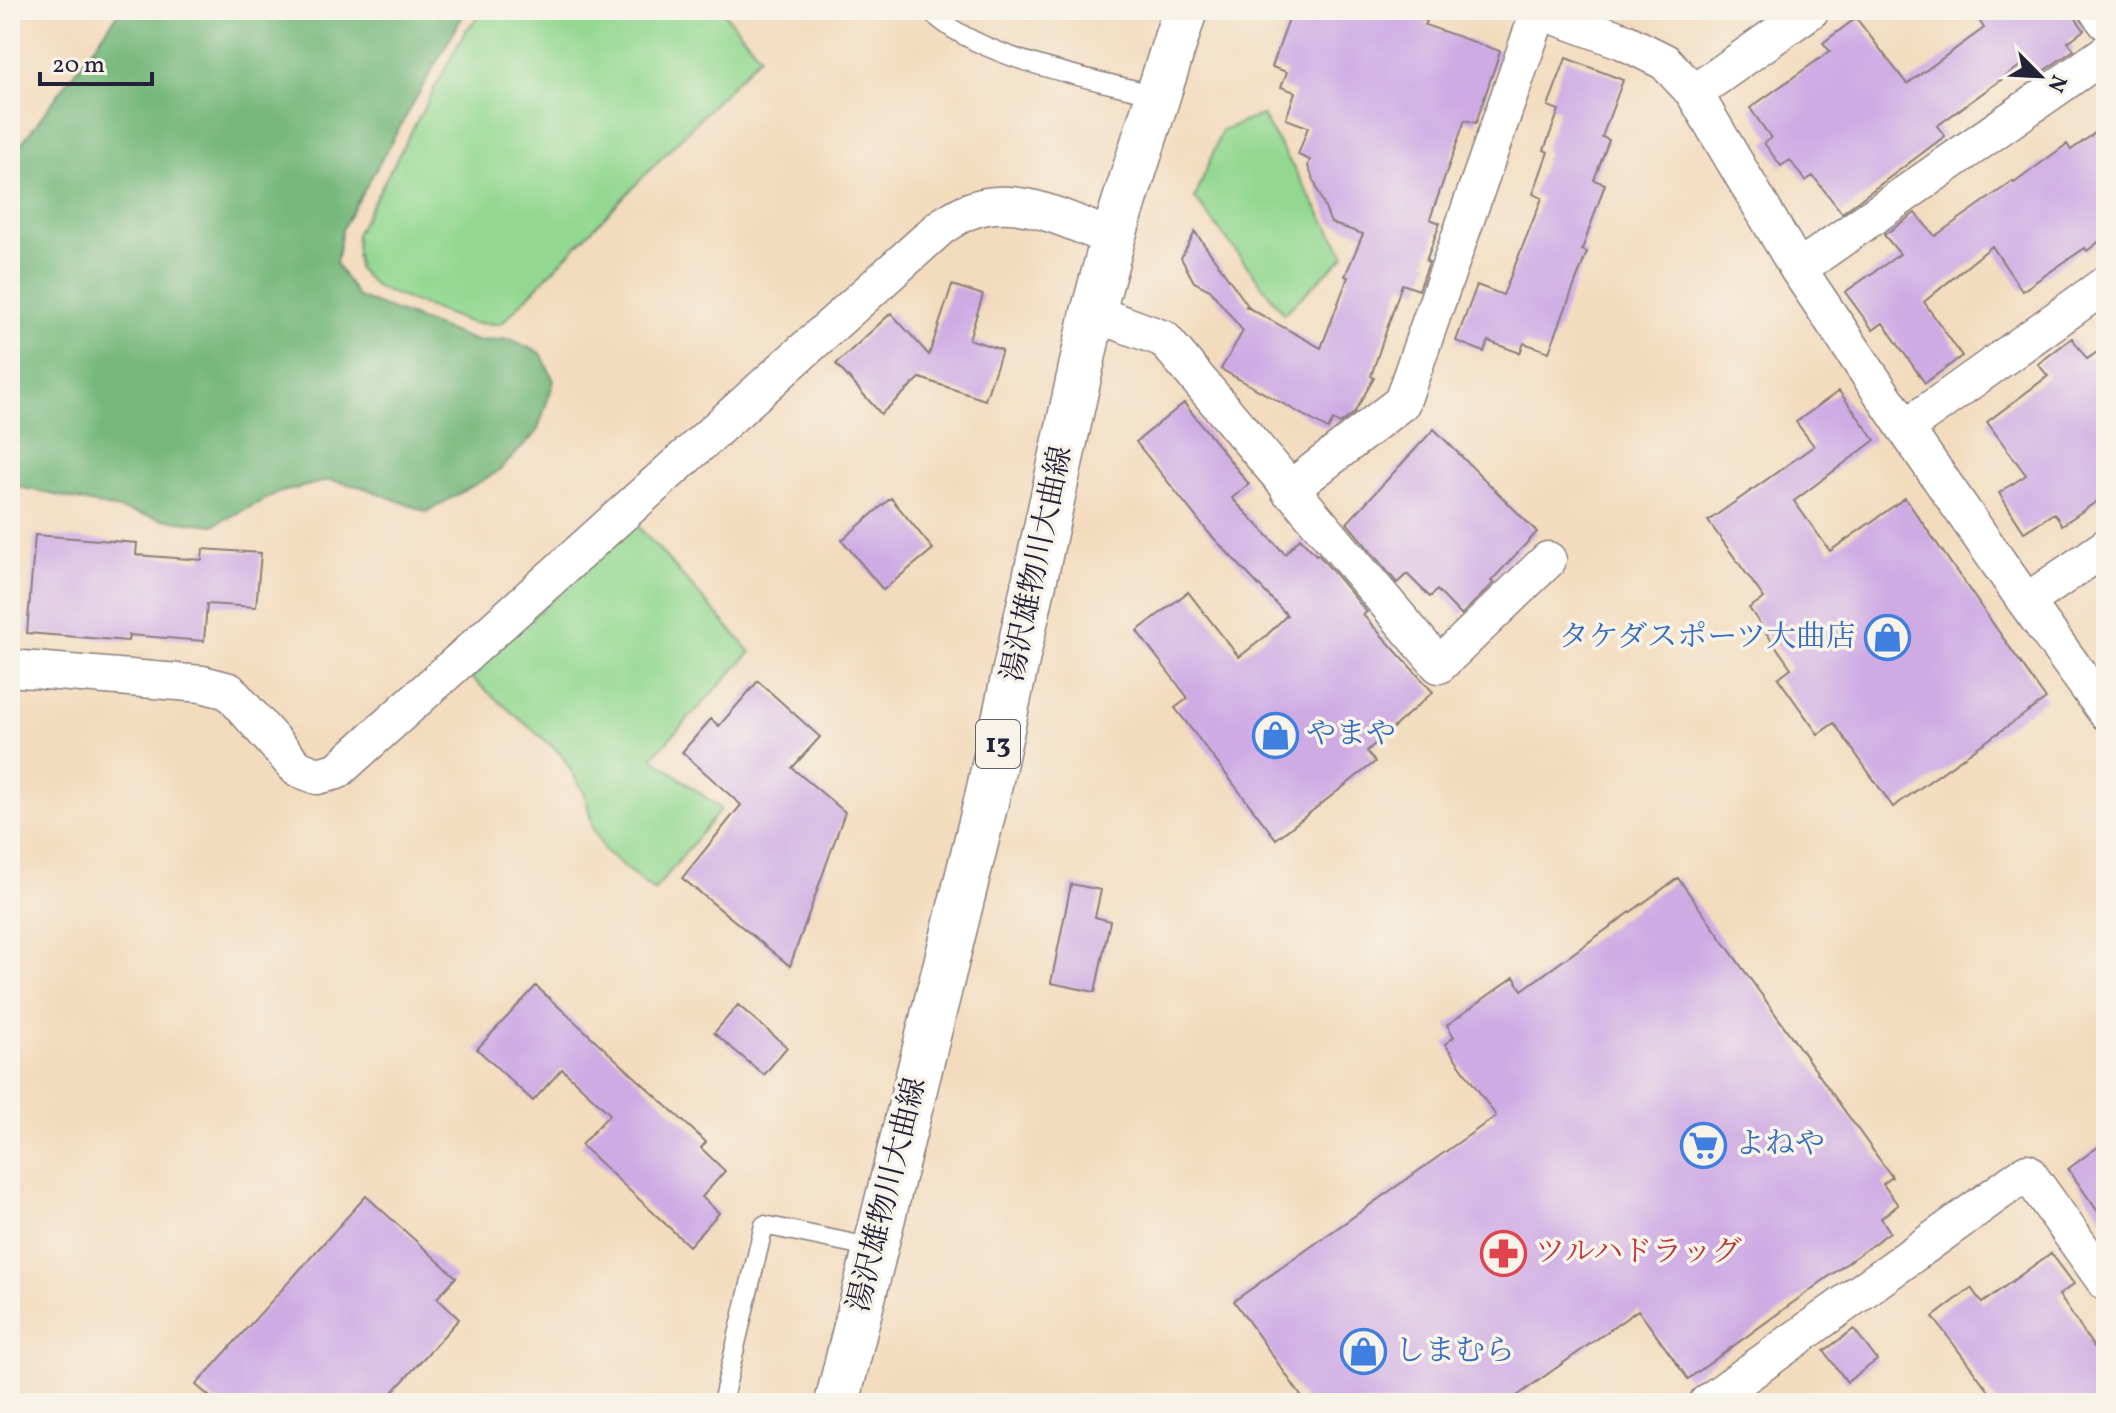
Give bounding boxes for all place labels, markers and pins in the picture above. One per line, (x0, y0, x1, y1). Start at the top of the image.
shop icon: タケダスポーツ大曲店 (1863, 614, 1911, 662)
place label: タケダスポーツ大曲店 (1559, 617, 1856, 659)
shop icon: やまや (1251, 711, 1299, 759)
place label: やまや (1306, 714, 1396, 756)
supermarket icon: よねや (1680, 1121, 1728, 1169)
place label: よねや (1735, 1124, 1825, 1166)
pharmacy icon: ツルハドラッグ (1480, 1229, 1528, 1277)
place label: ツルハドラッグ (1535, 1232, 1742, 1274)
shop icon: しまむら (1340, 1328, 1388, 1376)
place label: しまむら (1395, 1331, 1515, 1373)

